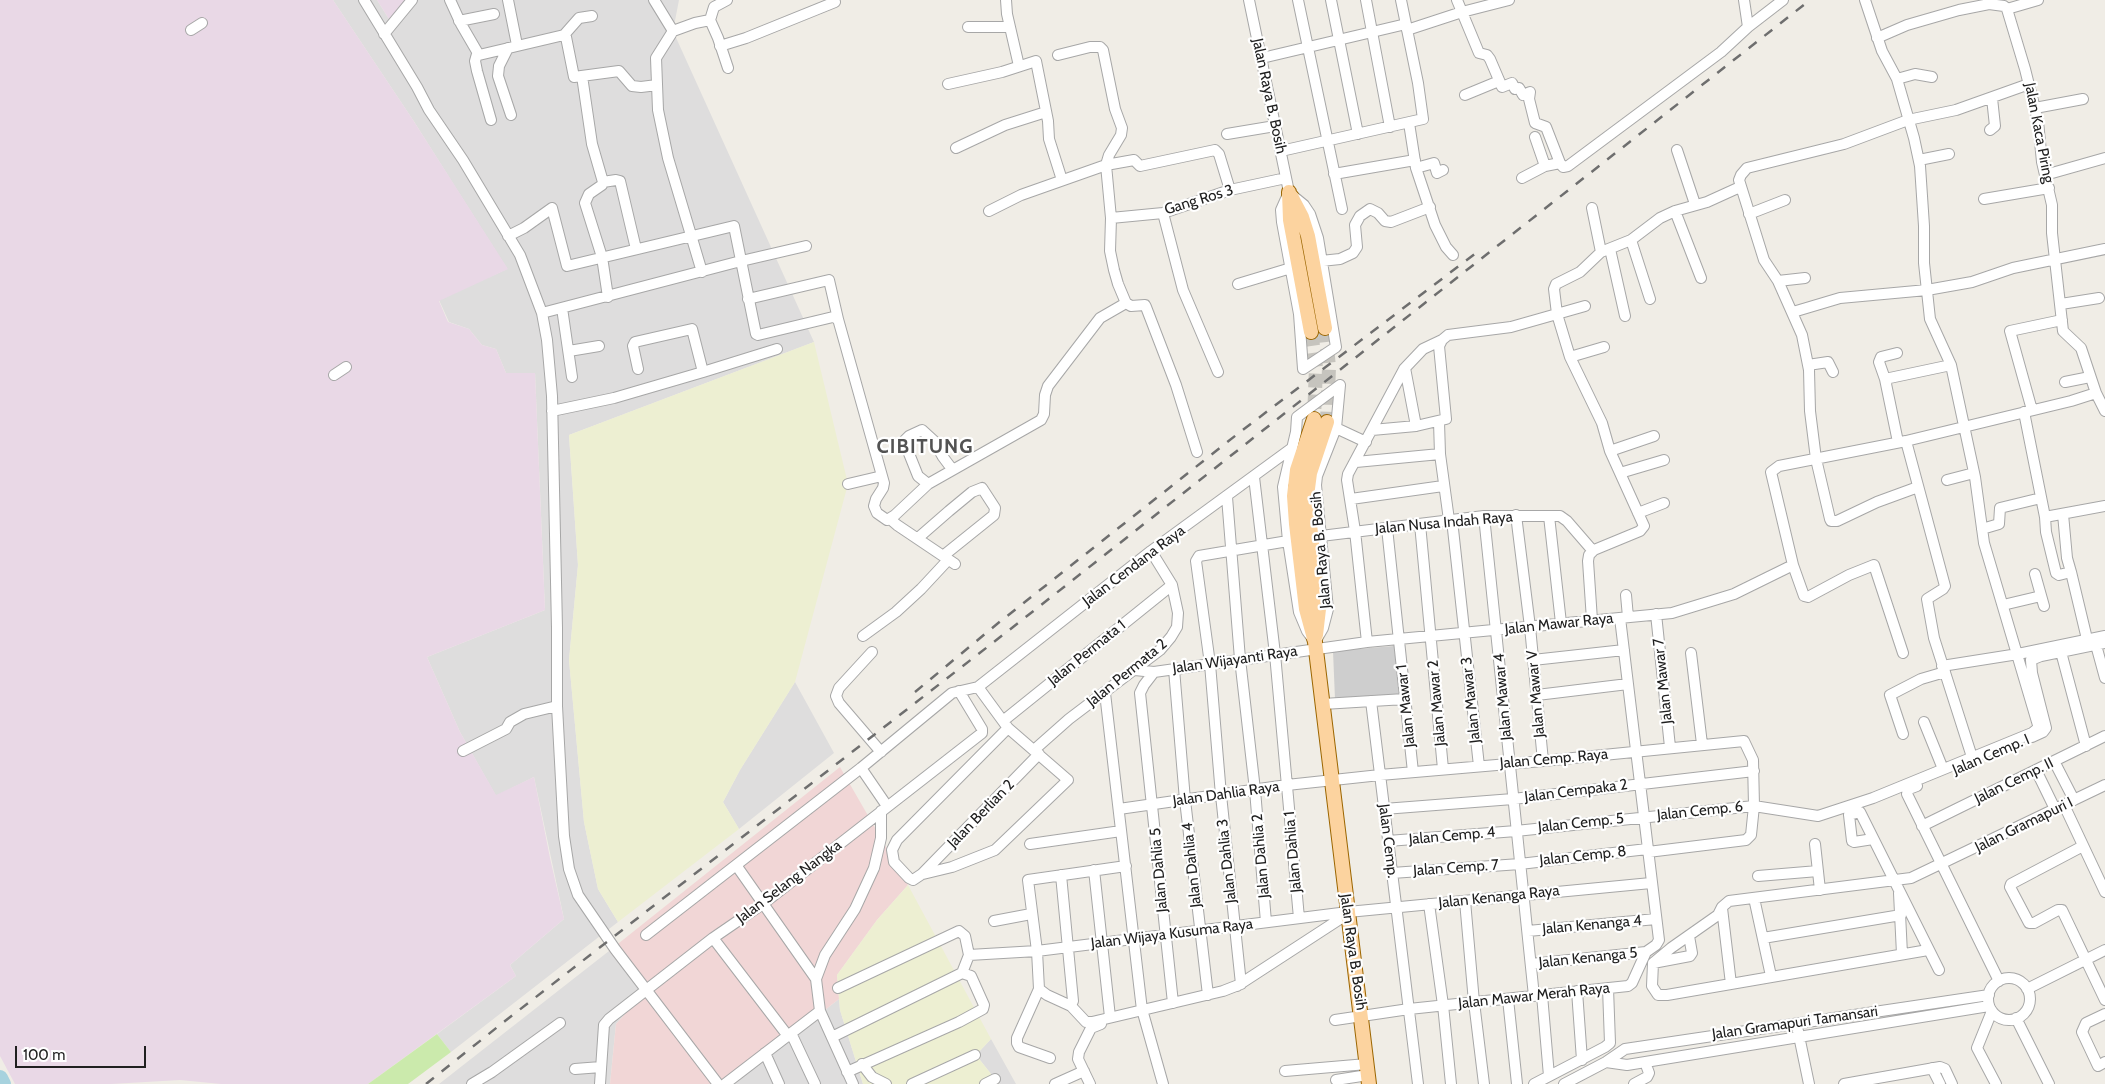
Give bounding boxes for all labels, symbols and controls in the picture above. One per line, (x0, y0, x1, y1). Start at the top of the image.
street label: Jalan Raya B. Bosih (1248, 37, 1290, 155)
street label: Jalan Kaca Piring (2020, 81, 2058, 185)
street label: Gang Ros 3 (1162, 181, 1236, 219)
district label: CIBITUNG (876, 435, 974, 459)
street label: Jalan Raya B. Bosih (1307, 491, 1335, 609)
street label: Jalan Nusa Indah Raya (1374, 508, 1514, 538)
street label: Jalan Cendana Raya (1079, 522, 1189, 610)
street label: Jalan Mawar Raya (1504, 609, 1614, 639)
street label: Jalan Permata 1 (1044, 616, 1130, 690)
street label: Jalan Permata 2 (1083, 635, 1171, 711)
street label: Jalan Mawar 7 (1650, 637, 1676, 725)
street label: Jalan Wijayanti Raya (1171, 642, 1299, 678)
street label: Jalan Mawar V (1523, 650, 1549, 738)
street label: Jalan Mawar 4 (1490, 653, 1516, 741)
street label: Jalan Mawar 3 (1458, 656, 1484, 744)
street label: Jalan Mawar 2 (1424, 659, 1450, 747)
street label: Jalan Mawar 1 (1393, 664, 1419, 748)
street label: Jalan Cemp. I (1950, 731, 2032, 779)
street label: Jalan Cemp. Raya (1499, 745, 1609, 773)
street label: Jalan Cemp. II (1972, 754, 2056, 808)
street label: Jalan Berlian 2 (944, 776, 1018, 852)
street label: Jalan Cempaka 2 (1523, 776, 1629, 806)
street label: Jalan Dahlia Raya (1172, 778, 1280, 810)
street label: Jalan Gramapuri I (1972, 793, 2076, 857)
street label: Jalan Cemp. 6 (1656, 798, 1744, 824)
street label: Jalan Cemp. (1375, 803, 1401, 879)
street label: Jalan Cemp. 5 (1537, 810, 1625, 836)
street label: Jalan Dahlia 1 (1280, 811, 1306, 893)
street label: Jalan Dahlia 2 (1248, 813, 1274, 899)
street label: Jalan Dahlia 3 (1214, 818, 1240, 904)
street label: Jalan Dahlia 4 (1179, 822, 1205, 908)
street label: Jalan Cemp. 4 (1408, 823, 1496, 849)
street label: Jalan Dahlia 5 (1146, 827, 1172, 913)
street label: Jalan Selang Nangka (733, 837, 845, 927)
street label: Jalan Cemp. 8 (1539, 842, 1627, 870)
street label: Jalan Cemp. 7 (1413, 856, 1499, 880)
street label: Jalan Kenanga Raya (1438, 882, 1560, 912)
street label: Jalan Raya B. Bosih (1336, 893, 1370, 1011)
street label: Jalan Kenanga 4 (1542, 912, 1642, 938)
street label: Jalan Wijaya Kusuma Raya (1090, 915, 1254, 953)
street label: Jalan Kenanga 5 (1538, 944, 1638, 972)
street label: Jalan Mawar Merah Raya (1457, 979, 1611, 1013)
street label: Jalan Gramapuri Tamansari (1711, 1002, 1879, 1044)
scale bar (18, 1036, 149, 1068)
text: 100 m (23, 1046, 65, 1064)

